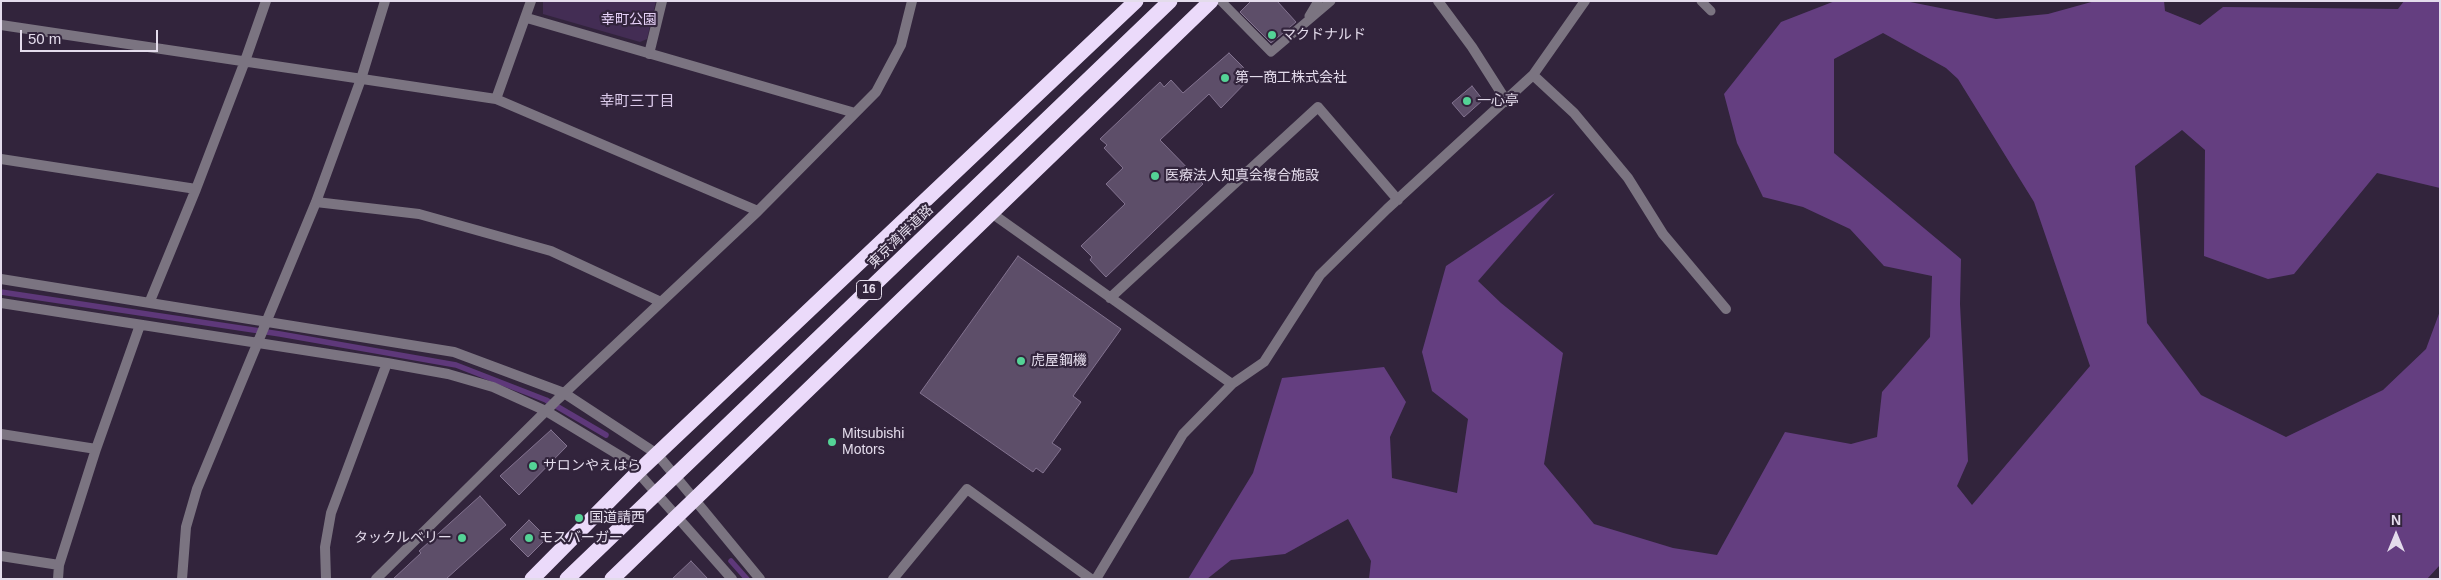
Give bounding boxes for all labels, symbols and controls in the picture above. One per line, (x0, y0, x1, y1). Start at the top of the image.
park label: 幸町公園 (601, 12, 657, 28)
scale bar (22, 20, 160, 52)
place label: マクドナルド (1282, 27, 1366, 43)
marker: マクドナルド (1266, 29, 1278, 41)
text: 50 m (28, 30, 61, 47)
place label: 第一商工株式会社 (1235, 70, 1347, 86)
marker: 第一商工株式会社 (1219, 72, 1231, 84)
district label: 幸町三丁目 (600, 93, 674, 111)
place label: 一心亭 (1477, 93, 1519, 109)
marker: 一心亭 (1461, 95, 1473, 107)
place label: 医療法人知真会複合施設 (1165, 168, 1319, 184)
marker: 医療法人知真会複合施設 (1149, 170, 1161, 182)
street label: 東京湾岸道路 (865, 202, 937, 272)
road number: 16 (856, 280, 882, 300)
place label: 虎屋鋼機 (1031, 353, 1087, 369)
marker: 虎屋鋼機 (1015, 355, 1027, 367)
place label: Mitsubishi Motors (842, 426, 904, 458)
marker: Mitsubishi Motors (826, 436, 838, 448)
place label: サロンやえはら (543, 458, 641, 474)
marker: サロンやえはら (527, 460, 539, 472)
place label: 国道請西 (589, 510, 645, 526)
north arrow (2371, 510, 2421, 560)
marker: 国道請西 (573, 512, 585, 524)
text: N (2391, 512, 2401, 528)
place label: タックルベリー (354, 530, 452, 546)
place label: モスバーガー (539, 530, 623, 546)
marker: タックルベリー (456, 532, 468, 544)
marker: モスバーガー (523, 532, 535, 544)

